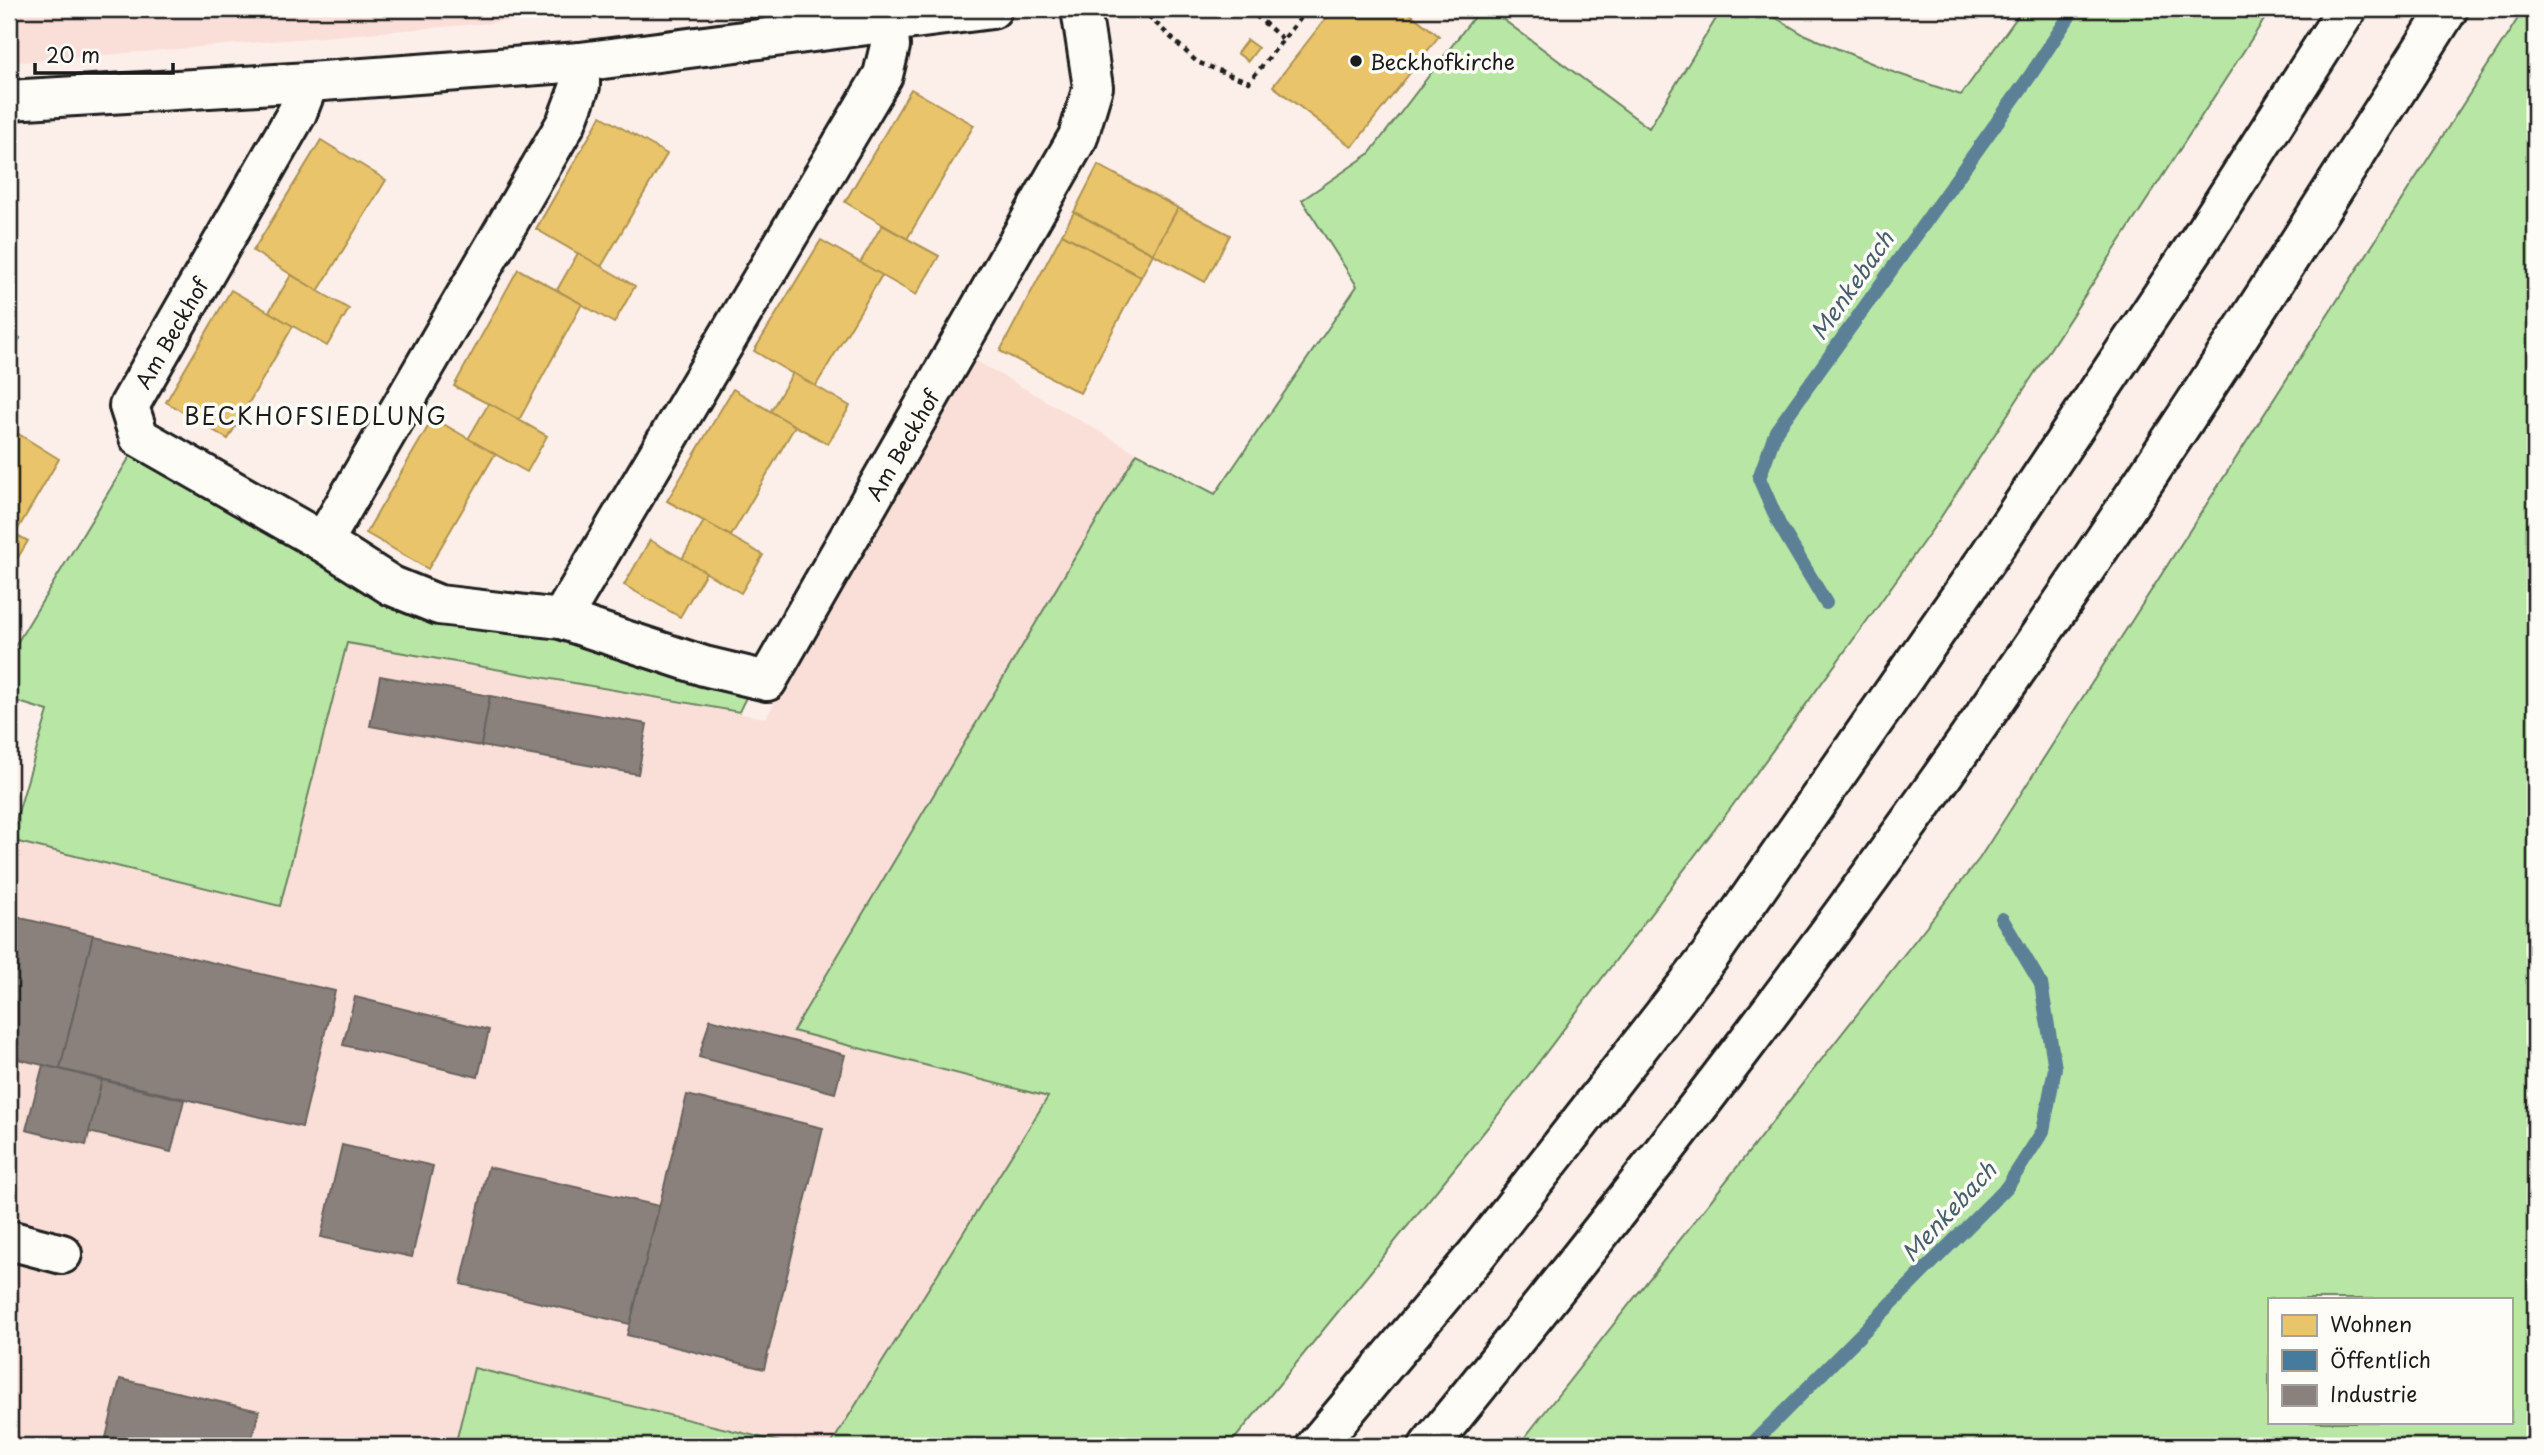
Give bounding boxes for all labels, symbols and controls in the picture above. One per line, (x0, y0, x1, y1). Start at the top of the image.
scale bar (35, 32, 173, 76)
text: 20 m (46, 38, 100, 70)
place label: Beckhofkirche (1370, 45, 1515, 77)
marker: Beckhofkirche (1348, 53, 1364, 69)
water label: Menkebach (1801, 223, 1902, 347)
street label: Am Beckhof (126, 270, 217, 394)
street label: Am Beckhof (857, 382, 948, 506)
district label: BECKHOFSIEDLUNG (184, 398, 448, 433)
water label: Menkebach (1892, 1153, 2004, 1269)
legend (2268, 1298, 2512, 1424)
text: Wohnen (2330, 1307, 2412, 1339)
text: Öffentlich (2330, 1343, 2431, 1375)
text: Industrie (2330, 1377, 2417, 1409)

